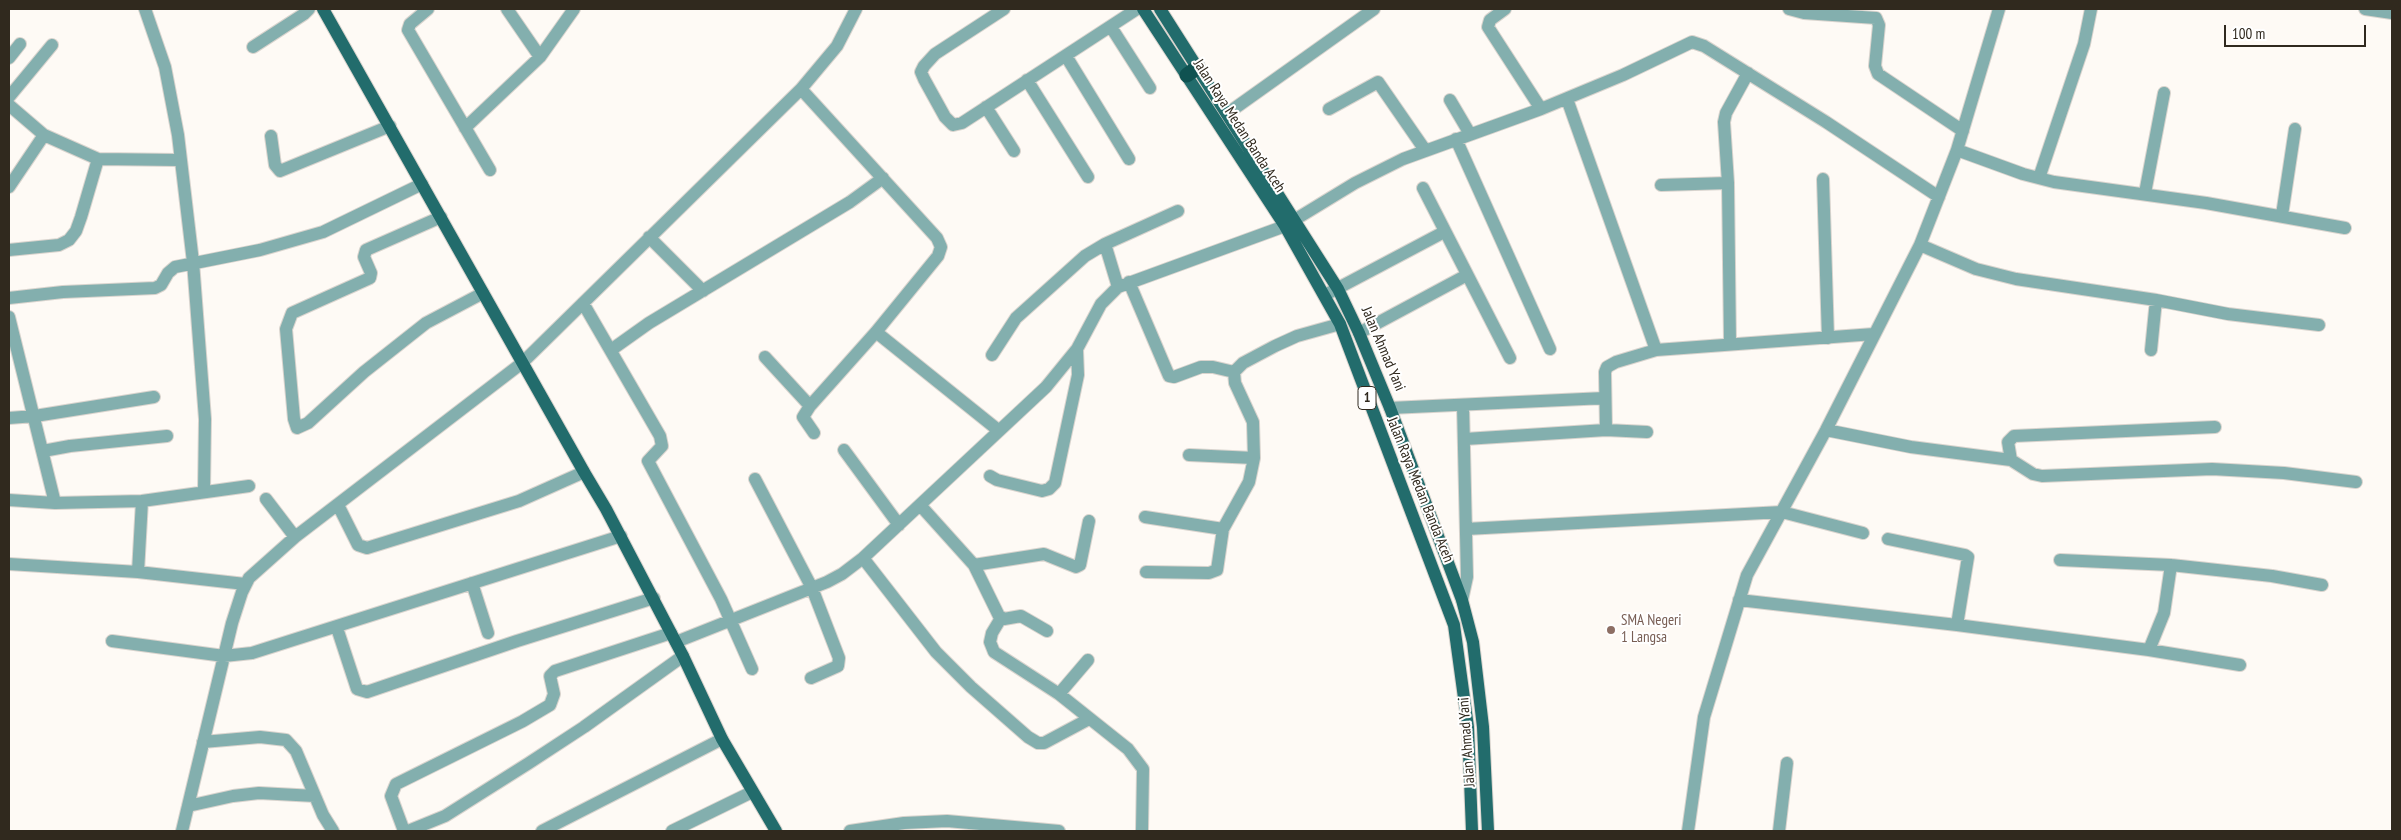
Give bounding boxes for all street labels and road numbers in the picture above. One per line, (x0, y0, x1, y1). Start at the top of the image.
street label: Jalan Raya Medan Banda Aceh (1189, 56, 1289, 196)
street label: Jalan Ahmad Yani (1357, 304, 1409, 394)
road number: 1 (1358, 386, 1376, 409)
street label: Jalan Raya Medan Banda Aceh (1383, 415, 1457, 565)
street label: Jalan Ahmad Yani (1455, 697, 1479, 787)

